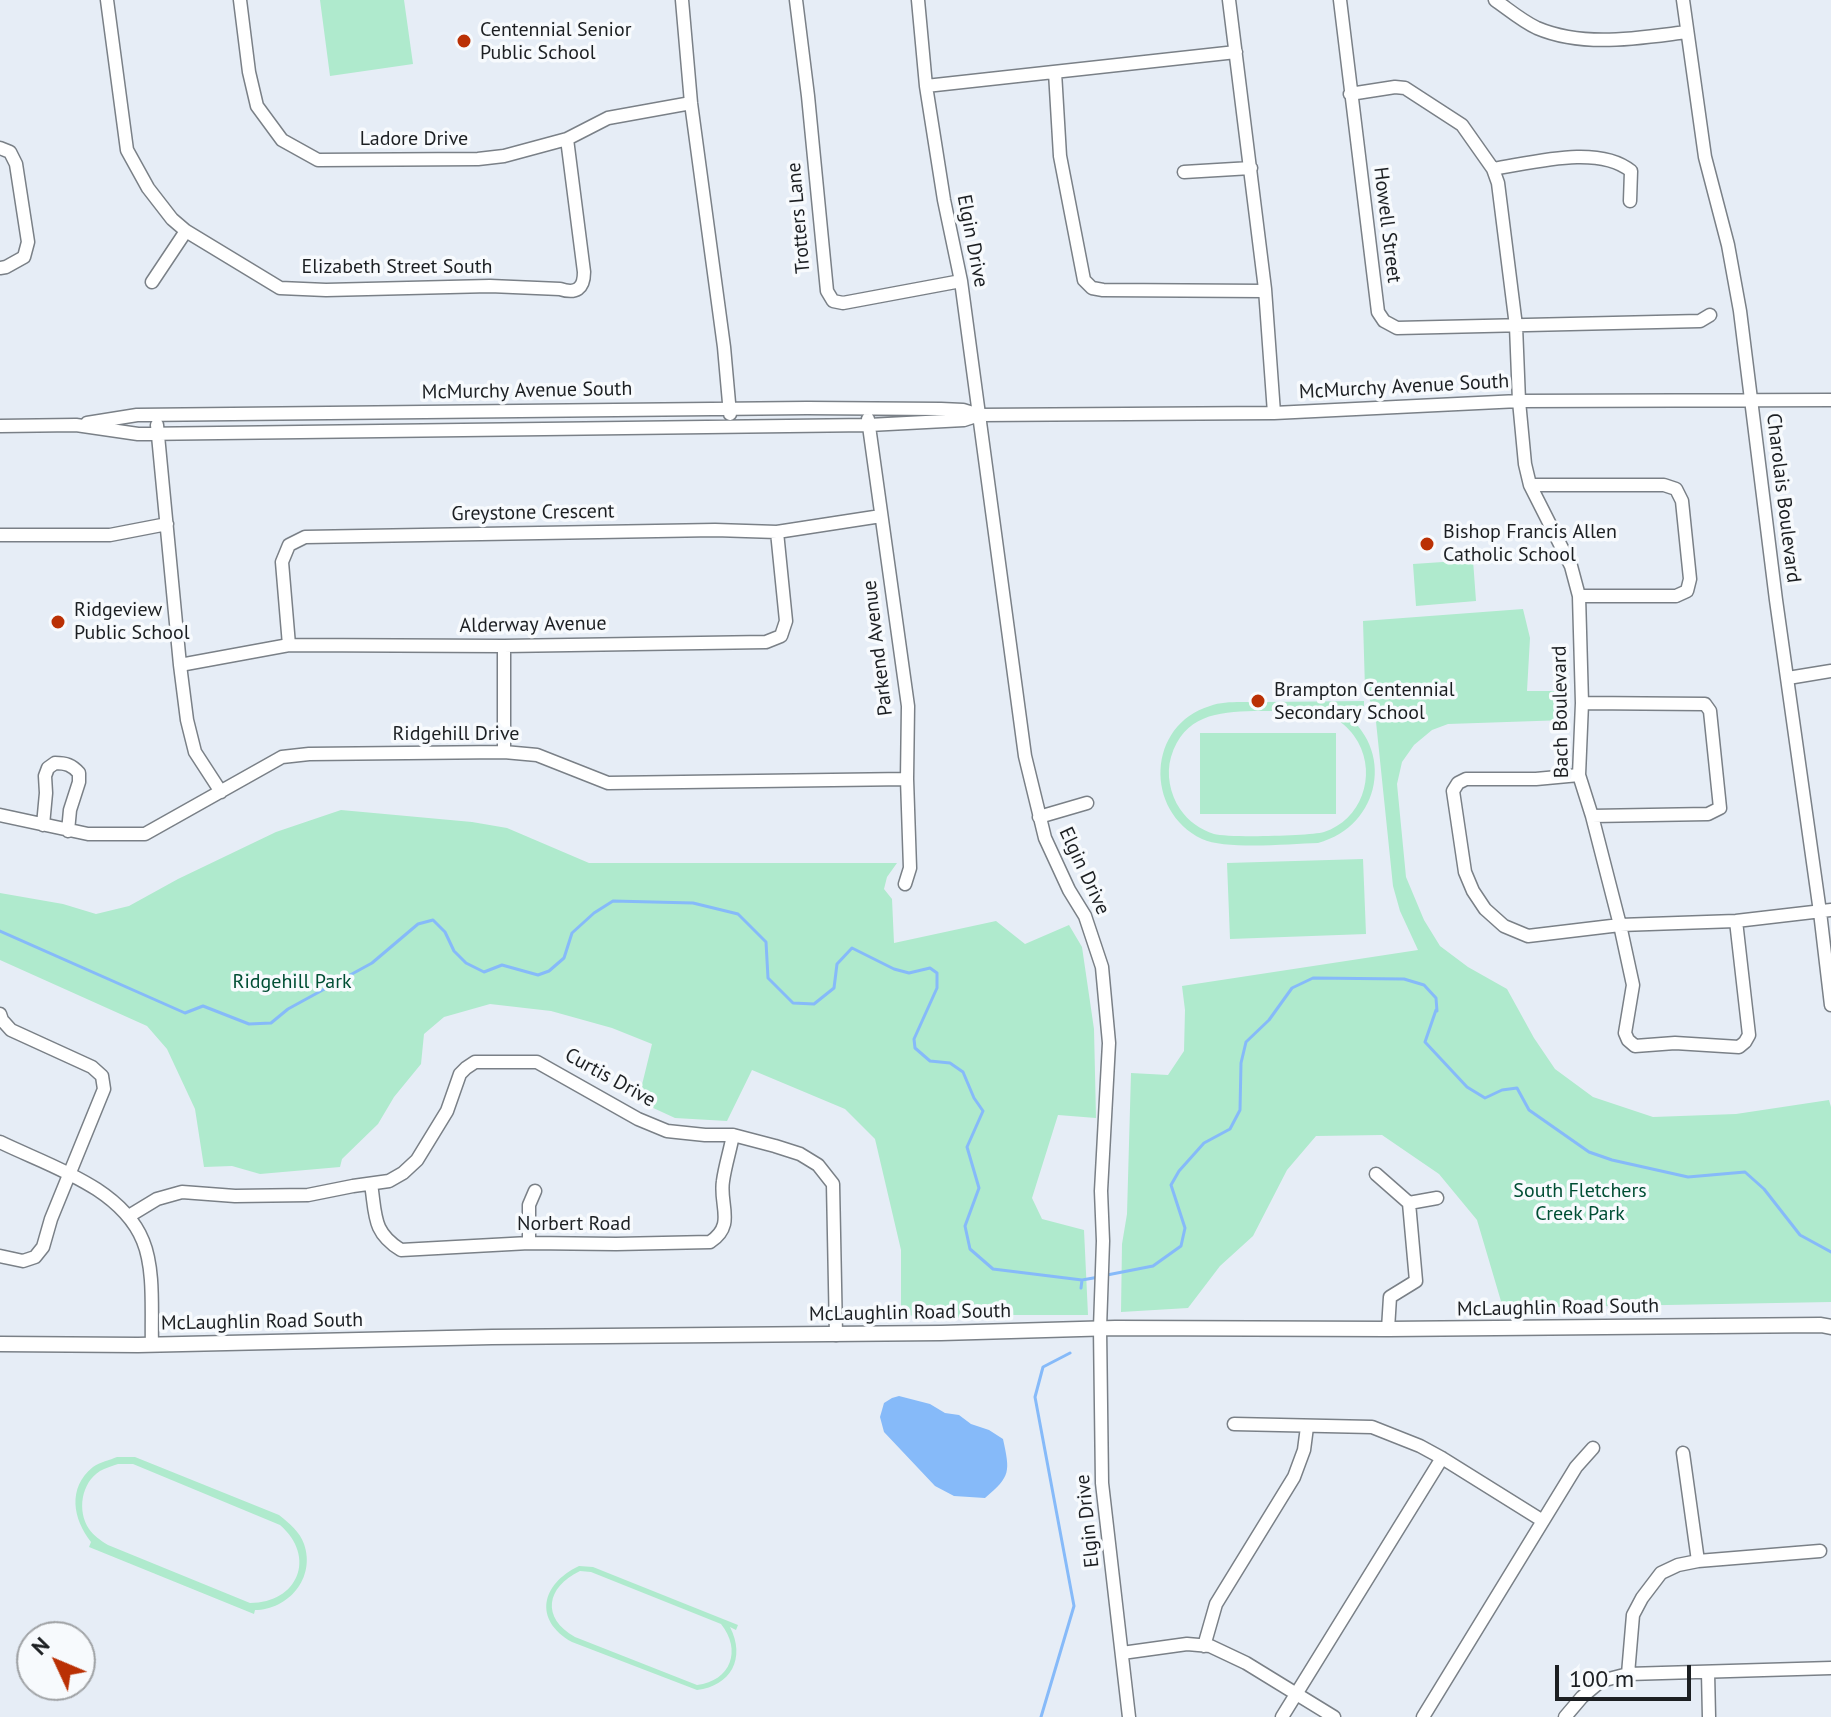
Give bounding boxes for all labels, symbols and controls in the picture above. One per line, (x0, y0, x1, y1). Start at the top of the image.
place label: Centennial Senior Public School (480, 18, 631, 65)
marker: Centennial Senior Public School (455, 32, 473, 50)
street label: Ladore Drive (360, 127, 468, 151)
street label: Trotters Lane (782, 161, 816, 275)
street label: Howell Street (1368, 166, 1406, 284)
street label: Elgin Drive (951, 193, 993, 289)
street label: Elizabeth Street South (301, 255, 493, 279)
street label: McMurchy Avenue South (1298, 370, 1510, 404)
street label: McMurchy Avenue South (422, 377, 632, 405)
street label: Charolais Boulevard (1761, 412, 1805, 584)
street label: Greystone Crescent (451, 500, 615, 526)
place label: Bishop Francis Allen Catholic School (1443, 520, 1617, 567)
marker: Bishop Francis Allen Catholic School (1418, 535, 1436, 553)
street label: Parkend Avenue (858, 579, 898, 717)
place label: Ridgeview Public School (74, 598, 189, 645)
street label: Alderway Avenue (459, 612, 607, 638)
marker: Ridgeview Public School (49, 613, 67, 631)
street label: Bach Boulevard (1548, 645, 1574, 779)
place label: Brampton Centennial Secondary School (1274, 678, 1455, 725)
marker: Brampton Centennial Secondary School (1249, 692, 1267, 710)
street label: Ridgehill Drive (392, 722, 520, 746)
street label: Elgin Drive (1053, 823, 1115, 919)
park label: Ridgehill Park (232, 970, 352, 994)
street label: Curtis Drive (560, 1043, 660, 1113)
park label: South Fletchers Creek Park (1513, 1179, 1647, 1226)
street label: Norbert Road (517, 1212, 631, 1236)
street label: McLaughlin Road South (1457, 1294, 1659, 1322)
street label: McLaughlin Road South (809, 1299, 1011, 1327)
street label: McLaughlin Road South (161, 1308, 363, 1336)
street label: Elgin Drive (1071, 1473, 1105, 1569)
north arrow (16, 1621, 96, 1701)
text: N (25, 1631, 55, 1661)
scale bar (1559, 1649, 1695, 1699)
text: 100 m (1569, 1663, 1634, 1694)

